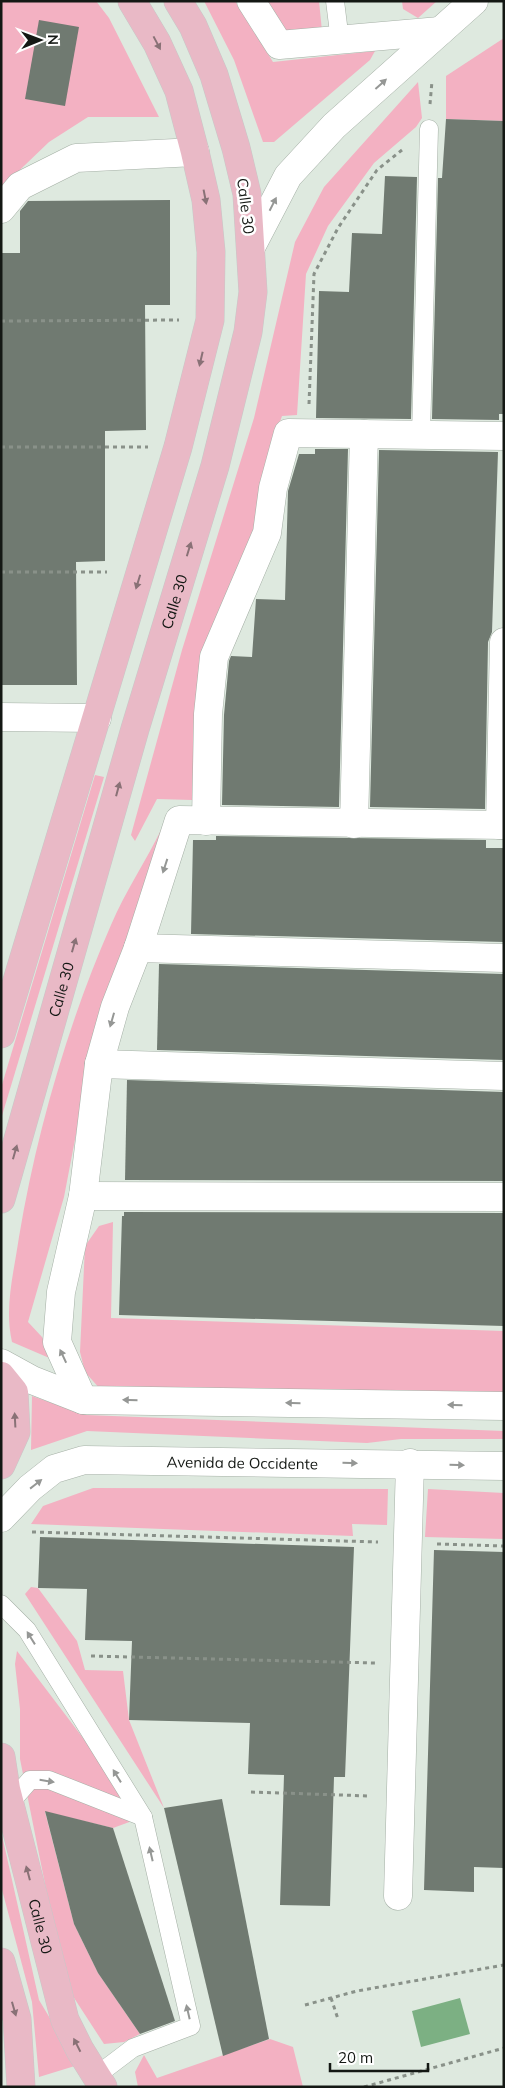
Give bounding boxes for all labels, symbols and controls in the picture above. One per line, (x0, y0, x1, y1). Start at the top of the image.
north arrow (15, 15, 65, 65)
text: N (44, 34, 62, 45)
one-way arrow (152, 36, 161, 50)
one-way arrow (375, 78, 387, 90)
street label: Calle 30 (233, 177, 259, 235)
one-way arrow (202, 190, 210, 206)
one-way arrow (269, 196, 277, 211)
one-way arrow (197, 351, 205, 366)
one-way arrow (186, 542, 194, 557)
street label: Calle 30 (157, 572, 191, 631)
one-way arrow (133, 575, 141, 590)
one-way arrow (114, 781, 122, 797)
one-way arrow (160, 859, 168, 874)
one-way arrow (71, 938, 79, 953)
street label: Calle 30 (44, 960, 78, 1019)
one-way arrow (107, 1013, 115, 1028)
one-way arrow (11, 1144, 19, 1159)
one-way arrow (58, 1349, 66, 1363)
one-way arrow (122, 1396, 138, 1404)
one-way arrow (284, 1399, 300, 1407)
one-way arrow (447, 1401, 463, 1409)
one-way arrow (11, 1412, 19, 1428)
street label: Avenida de Occidente (167, 1452, 318, 1473)
one-way arrow (342, 1459, 358, 1467)
one-way arrow (449, 1461, 465, 1469)
one-way arrow (29, 1478, 42, 1489)
one-way arrow (27, 1631, 36, 1644)
one-way arrow (113, 1769, 122, 1782)
one-way arrow (40, 1777, 56, 1785)
one-way arrow (147, 1846, 155, 1862)
one-way arrow (24, 1865, 32, 1880)
street label: Calle 30 (25, 1897, 57, 1956)
one-way arrow (11, 2002, 19, 2017)
one-way arrow (184, 2005, 192, 2020)
one-way arrow (73, 2038, 81, 2053)
scale bar (330, 2040, 428, 2072)
text: 20 m (338, 2048, 373, 2067)

